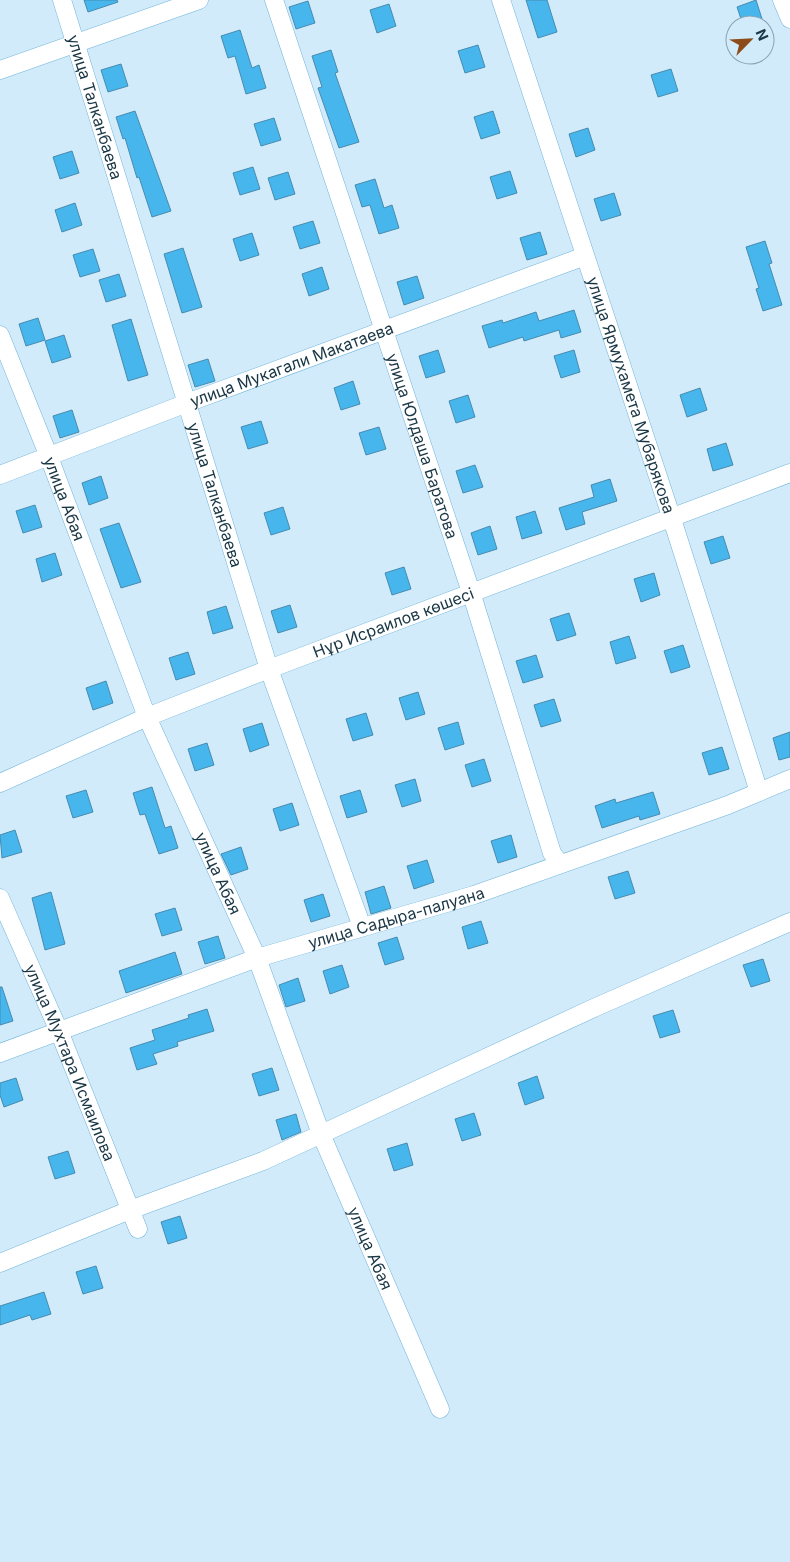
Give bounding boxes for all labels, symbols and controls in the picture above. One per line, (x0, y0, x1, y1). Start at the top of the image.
north arrow (725, 15, 775, 65)
text: N (752, 26, 772, 43)
street label: улица Талканбаева (63, 32, 127, 182)
street label: улица Ярмухамета Мубарякова (583, 274, 680, 516)
street label: улица Мукагали Макатаева (187, 318, 396, 411)
street label: улица Юлдаша Баратова (382, 351, 463, 541)
street label: улица Талканбаева (183, 420, 247, 570)
street label: улица Абая (40, 454, 90, 544)
street label: Нұр Исраилов көшесі (310, 583, 477, 662)
street label: улица Абая (191, 829, 246, 918)
street label: улица Садыра-палуана (306, 882, 487, 953)
street label: улица Мухтара Исмаилова (21, 961, 120, 1164)
street label: улица Абая (344, 1204, 397, 1293)

